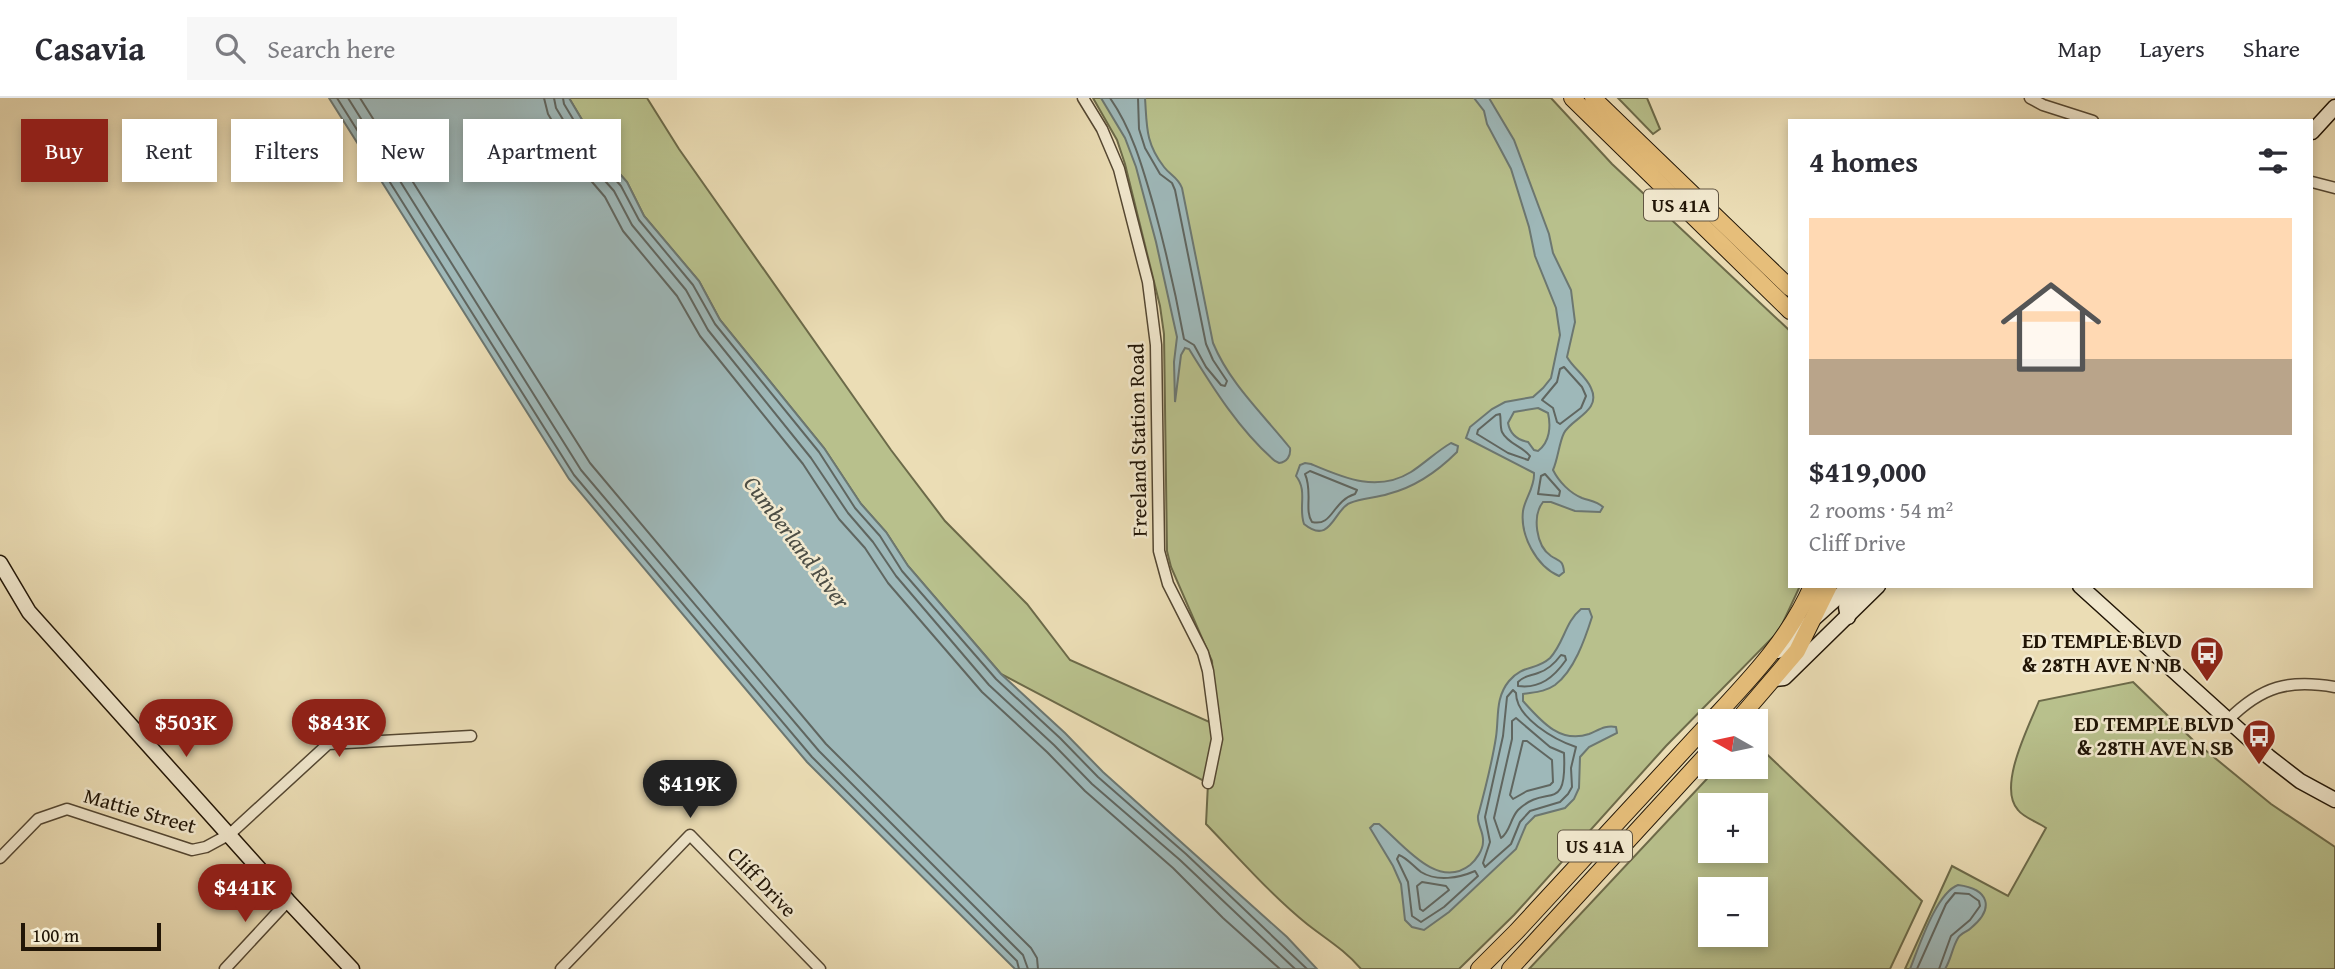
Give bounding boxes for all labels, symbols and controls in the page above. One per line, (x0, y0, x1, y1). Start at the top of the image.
search box (187, 17, 677, 80)
text: Casavia (35, 24, 145, 72)
icon: search (211, 29, 249, 67)
text: Search here (267, 29, 396, 68)
text: Map (2058, 31, 2101, 66)
text: Layers (2139, 31, 2205, 66)
text: Share (2243, 31, 2300, 66)
chip: Buy (21, 119, 108, 182)
chip: Rent (122, 119, 217, 182)
chip: Filters (231, 119, 343, 182)
chip: New (357, 119, 449, 182)
chip: Apartment (463, 119, 621, 182)
text: 4 homes (1809, 139, 1918, 183)
icon: filters (2254, 142, 2292, 180)
road number: US 41A (1644, 190, 1718, 220)
icon: home (1988, 264, 2114, 390)
street label: Freeland Station Road (1120, 342, 1155, 537)
text: $419,000 (1809, 449, 1926, 493)
water label: Cumberland River (736, 468, 859, 616)
text: 2 rooms · 54 m² (1809, 493, 1953, 526)
text: Cliff Drive (1809, 526, 1906, 559)
place label: ED TEMPLE BLVD & 28TH AVE N NB (2022, 625, 2182, 680)
bus stop icon: ED TEMPLE BLVD & 28TH AVE N NB (2188, 634, 2226, 683)
pin: $503K (137, 700, 235, 759)
pin: $843K (290, 700, 388, 759)
text: $503K (155, 705, 217, 738)
text: $843K (308, 705, 370, 738)
place label: ED TEMPLE BLVD & 28TH AVE N SB (2074, 708, 2234, 763)
north arrow (1698, 709, 1768, 779)
map controls (1698, 709, 1768, 947)
bus stop icon: ED TEMPLE BLVD & 28TH AVE N SB (2240, 717, 2278, 766)
pin: $419K (641, 760, 739, 820)
text: $419K (659, 766, 721, 799)
street label: Mattie Street (80, 780, 200, 841)
button: + (1698, 793, 1768, 863)
road number: US 41A (1558, 831, 1632, 862)
street label: Cliff Drive (720, 839, 804, 924)
pin: $441K (196, 864, 294, 924)
text: $441K (214, 870, 276, 903)
button: − (1698, 877, 1768, 947)
scale bar (21, 920, 161, 952)
text: 100 m (32, 921, 79, 949)

